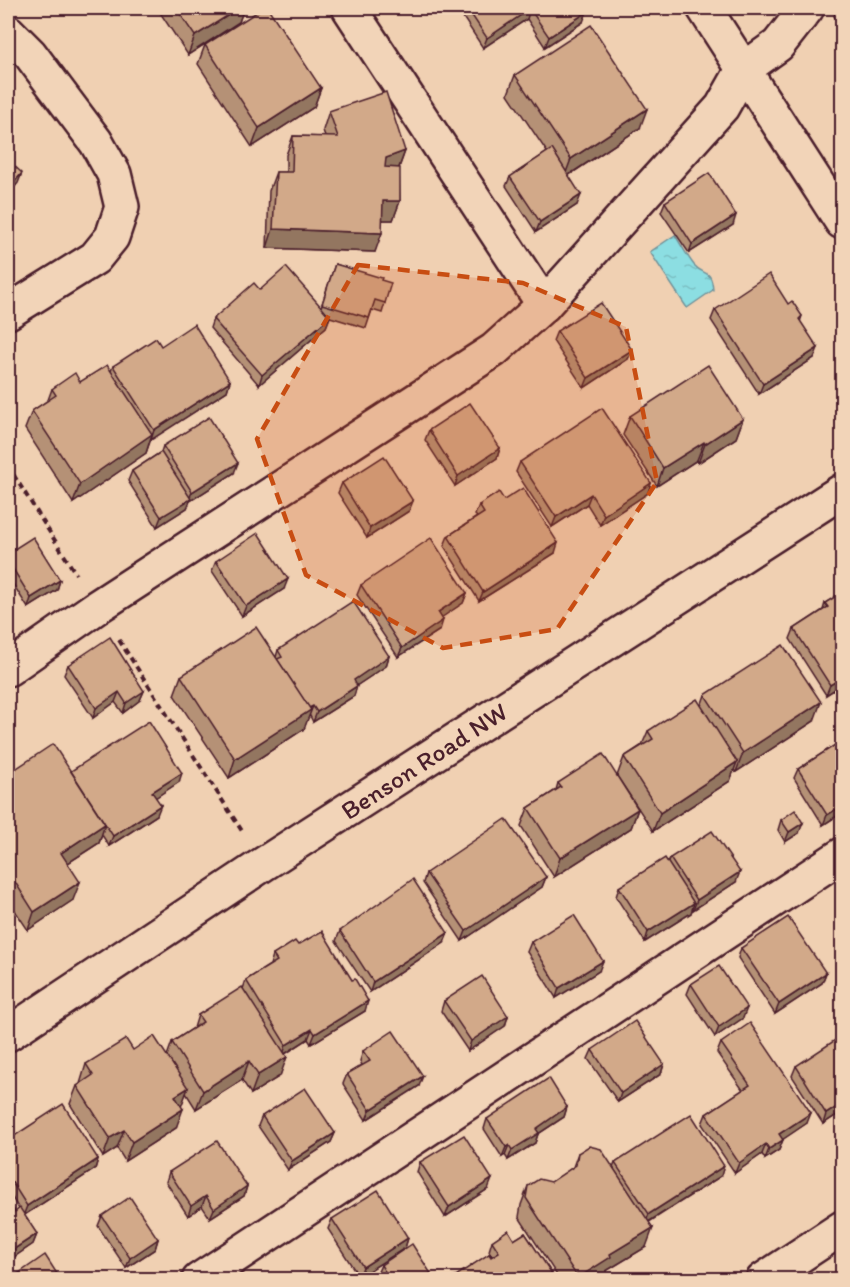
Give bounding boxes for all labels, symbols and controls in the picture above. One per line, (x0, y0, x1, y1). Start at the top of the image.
street label: Benson Road NW (335, 695, 513, 827)

